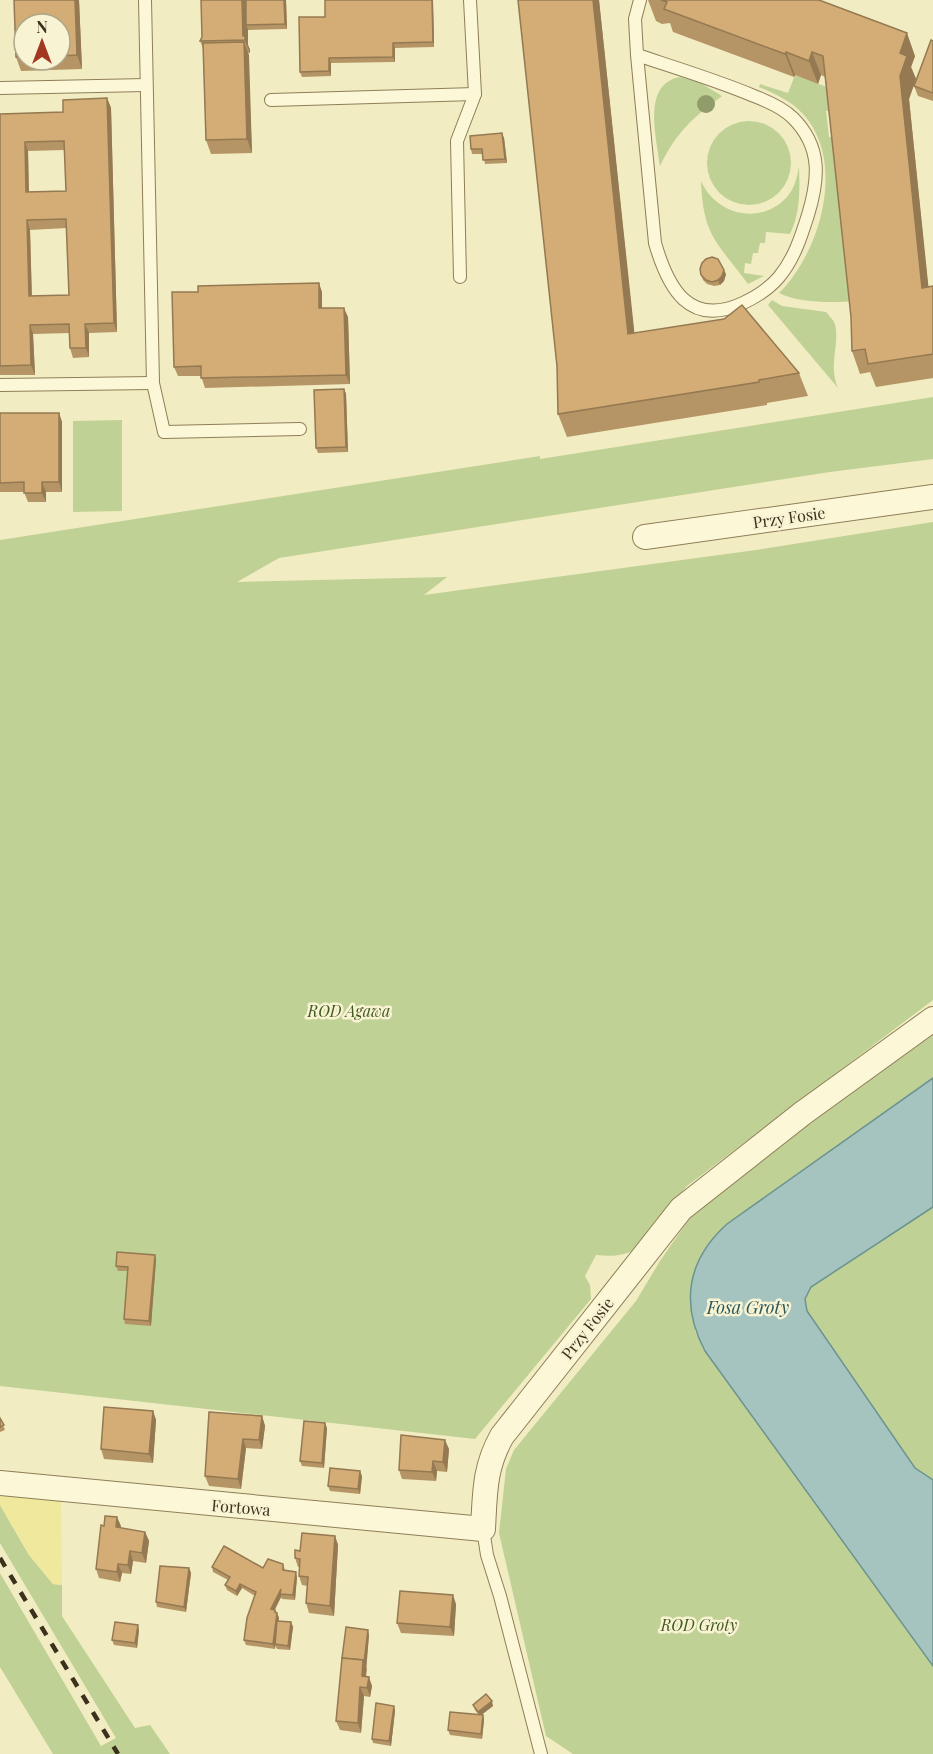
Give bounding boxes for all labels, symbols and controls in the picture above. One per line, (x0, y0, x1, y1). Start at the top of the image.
north arrow (12, 12, 72, 72)
text: N (36, 16, 48, 37)
street label: Przy Fosie (751, 502, 827, 532)
park label: ROD Agawa (307, 1000, 390, 1021)
street label: Przy Fosie (556, 1293, 618, 1363)
water label: Fosa Groty (706, 1295, 790, 1319)
street label: Fortowa (211, 1494, 271, 1520)
park label: ROD Groty (660, 1614, 738, 1635)

